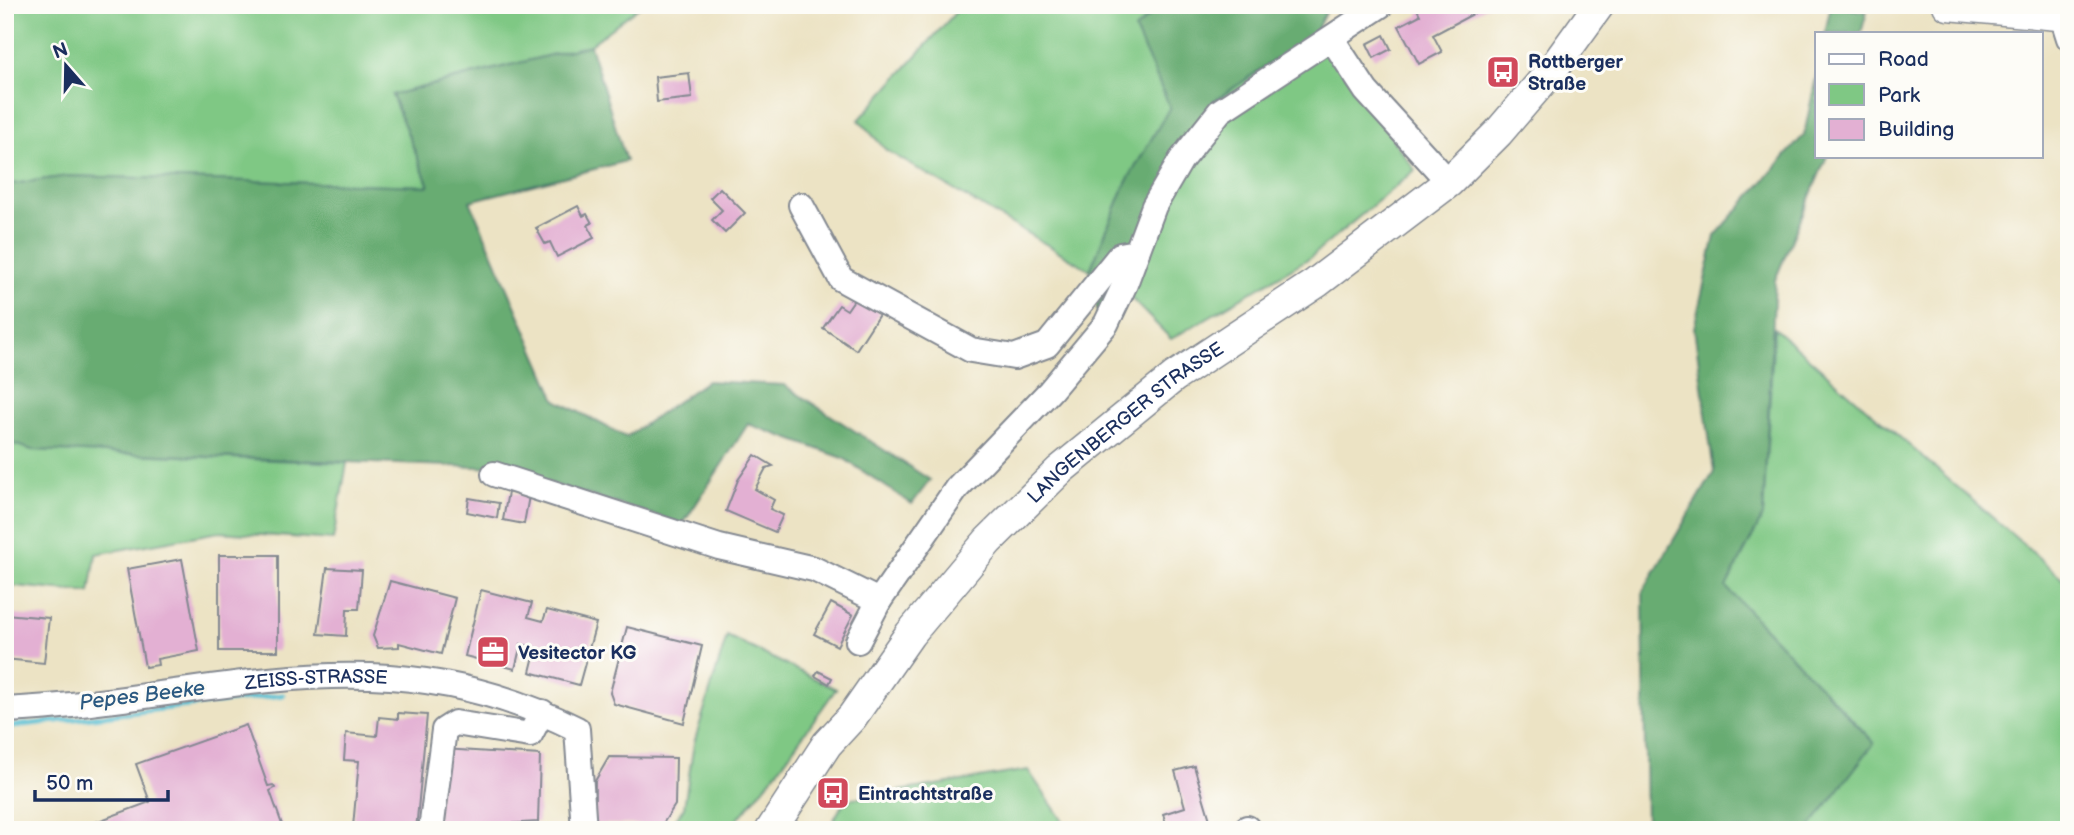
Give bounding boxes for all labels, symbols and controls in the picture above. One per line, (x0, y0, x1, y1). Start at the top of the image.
north arrow (32, 32, 102, 102)
legend (1815, 32, 2042, 158)
text: N (50, 38, 71, 65)
text: Road (1878, 47, 1929, 72)
place label: Rottberger Straße (1528, 51, 1623, 96)
bus stop icon: Rottberger Straße (1484, 53, 1522, 91)
text: Park (1878, 83, 1921, 108)
text: Building (1878, 117, 1954, 142)
street label: LANGENBERGER STRASSE (1023, 338, 1228, 509)
office icon: Vesitector KG (474, 633, 512, 671)
place label: Vesitector KG (518, 642, 636, 665)
street label: ZEISS-STRASSE (243, 666, 388, 696)
water label: Pepes Beeke (78, 675, 206, 716)
scale bar (35, 758, 168, 802)
text: 50 m (46, 771, 93, 796)
bus stop icon: Eintrachtstraße (814, 774, 852, 812)
place label: Eintrachtstraße (858, 783, 993, 806)

